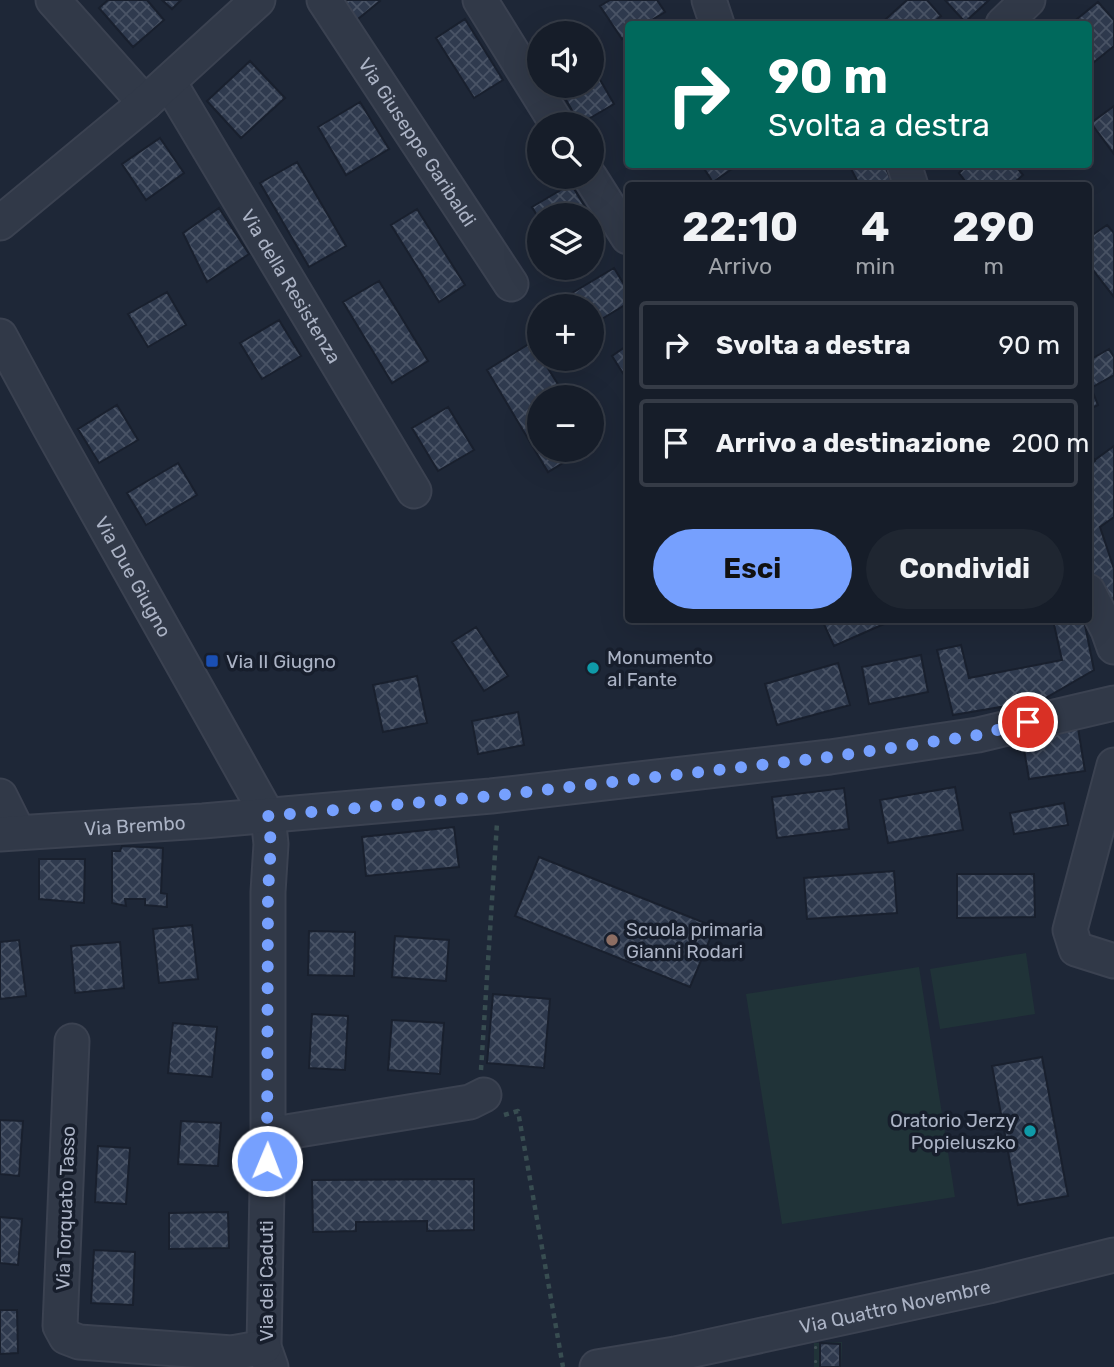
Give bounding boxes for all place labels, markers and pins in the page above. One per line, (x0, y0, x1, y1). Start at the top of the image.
place label: Monumento al Fante (607, 646, 713, 691)
place label: Via II Giugno (226, 650, 336, 673)
marker: Via II Giugno (204, 653, 220, 669)
marker: Monumento al Fante (585, 660, 601, 676)
pin (998, 692, 1058, 752)
place label: Scuola primaria Gianni Rodari (626, 918, 763, 963)
marker: Scuola primaria Gianni Rodari (604, 932, 620, 948)
place label: Oratorio Jerzy Popieluszko (890, 1109, 1016, 1154)
marker: Oratorio Jerzy Popieluszko (1022, 1123, 1038, 1139)

